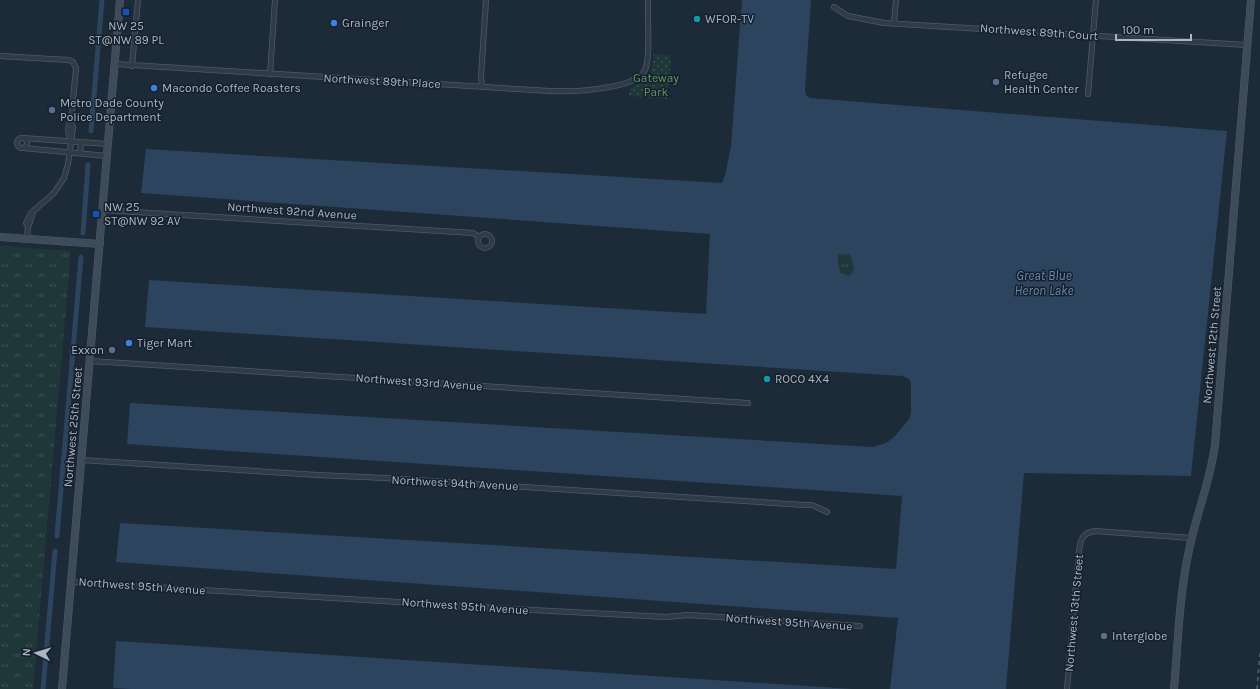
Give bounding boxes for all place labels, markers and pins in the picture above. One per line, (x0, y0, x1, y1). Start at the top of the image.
marker: NW 25 ST@NW 89 PL (121, 7, 131, 17)
place label: WFOR-TV (705, 12, 754, 26)
marker: WFOR-TV (692, 14, 702, 24)
place label: Grainger (342, 16, 389, 30)
marker: Grainger (329, 18, 339, 28)
place label: NW 25 ST@NW 89 PL (88, 19, 164, 47)
place label: Refugee Health Center (1004, 68, 1079, 96)
marker: Refugee Health Center (991, 77, 1001, 87)
place label: Macondo Coffee Roasters (162, 81, 301, 95)
marker: Macondo Coffee Roasters (149, 83, 159, 93)
place label: Metro Dade County Police Department (60, 96, 164, 124)
marker: Metro Dade County Police Department (47, 105, 57, 115)
place label: NW 25 ST@NW 92 AV (104, 200, 181, 228)
marker: NW 25 ST@NW 92 AV (91, 209, 101, 219)
place label: Tiger Mart (137, 336, 193, 350)
marker: Tiger Mart (124, 338, 134, 348)
place label: Exxon (71, 343, 104, 357)
marker: Exxon (107, 345, 117, 355)
place label: ROCO 4X4 (775, 372, 829, 386)
marker: ROCO 4X4 (762, 374, 772, 384)
place label: Interglobe (1112, 629, 1167, 643)
marker: Interglobe (1099, 631, 1109, 641)

